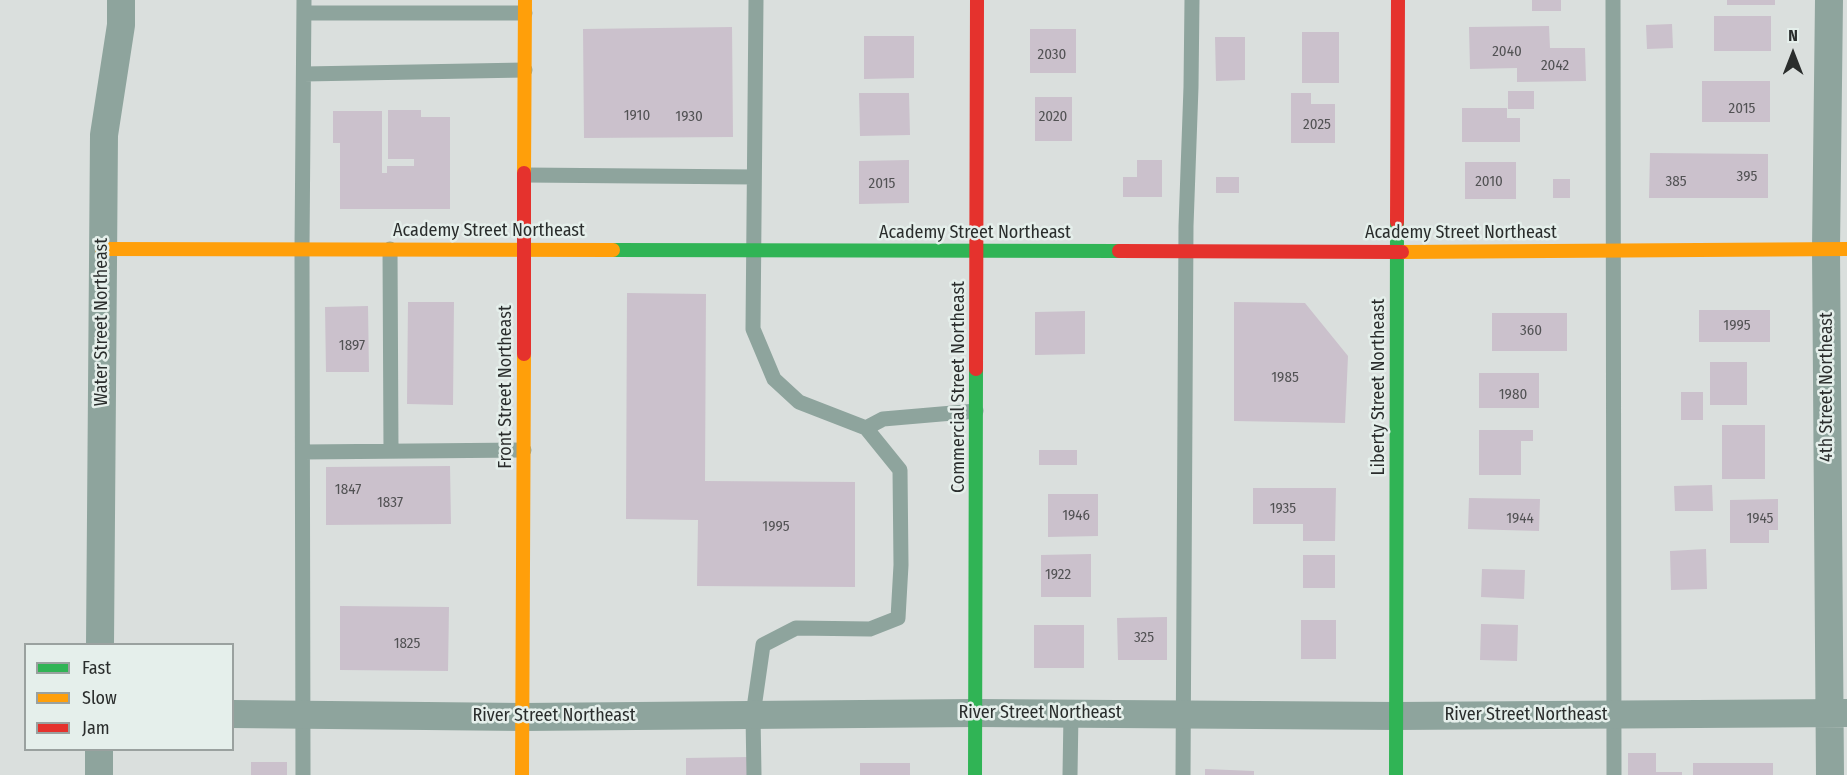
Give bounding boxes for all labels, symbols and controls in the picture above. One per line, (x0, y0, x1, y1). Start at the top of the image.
north arrow (1763, 24, 1823, 84)
text: N (1788, 26, 1798, 45)
house number: 2040 (1492, 43, 1522, 61)
house number: 2030 (1038, 46, 1066, 64)
house number: 2042 (1541, 57, 1569, 75)
house number: 2015 (1729, 100, 1755, 118)
house number: 1910 (624, 107, 650, 125)
house number: 1930 (675, 108, 703, 126)
house number: 2020 (1039, 108, 1067, 126)
house number: 2025 (1303, 116, 1331, 134)
house number: 395 (1737, 168, 1757, 186)
house number: 2010 (1475, 173, 1503, 191)
house number: 385 (1665, 173, 1687, 191)
house number: 2015 (869, 175, 895, 193)
street label: Academy Street Northeast (393, 220, 585, 242)
street label: Academy Street Northeast (879, 222, 1071, 244)
street label: Academy Street Northeast (1365, 222, 1557, 244)
street label: Water Street Northeast (91, 238, 113, 406)
street label: Commercial Street Northeast (948, 281, 970, 493)
street label: Liberty Street Northeast (1368, 299, 1390, 475)
street label: Front Street Northeast (495, 305, 517, 469)
street label: 4th Street Northeast (1816, 312, 1838, 462)
house number: 1995 (1723, 317, 1751, 335)
house number: 360 (1520, 322, 1542, 340)
house number: 1897 (339, 337, 365, 355)
house number: 1985 (1271, 369, 1299, 387)
house number: 1980 (1499, 386, 1527, 404)
house number: 1847 (335, 481, 361, 499)
house number: 1837 (377, 494, 403, 512)
house number: 1935 (1270, 500, 1296, 518)
house number: 1946 (1062, 507, 1090, 525)
house number: 1944 (1506, 510, 1534, 528)
house number: 1945 (1746, 510, 1774, 528)
house number: 1995 (762, 518, 790, 536)
house number: 1922 (1045, 566, 1071, 584)
house number: 325 (1134, 629, 1154, 647)
house number: 1825 (394, 635, 420, 653)
legend (24, 643, 234, 751)
text: Fast (82, 657, 111, 679)
text: Slow (82, 687, 117, 709)
street label: River Street Northeast (958, 702, 1122, 724)
street label: River Street Northeast (1444, 704, 1608, 726)
street label: River Street Northeast (472, 705, 636, 727)
text: Jam (82, 717, 110, 739)

